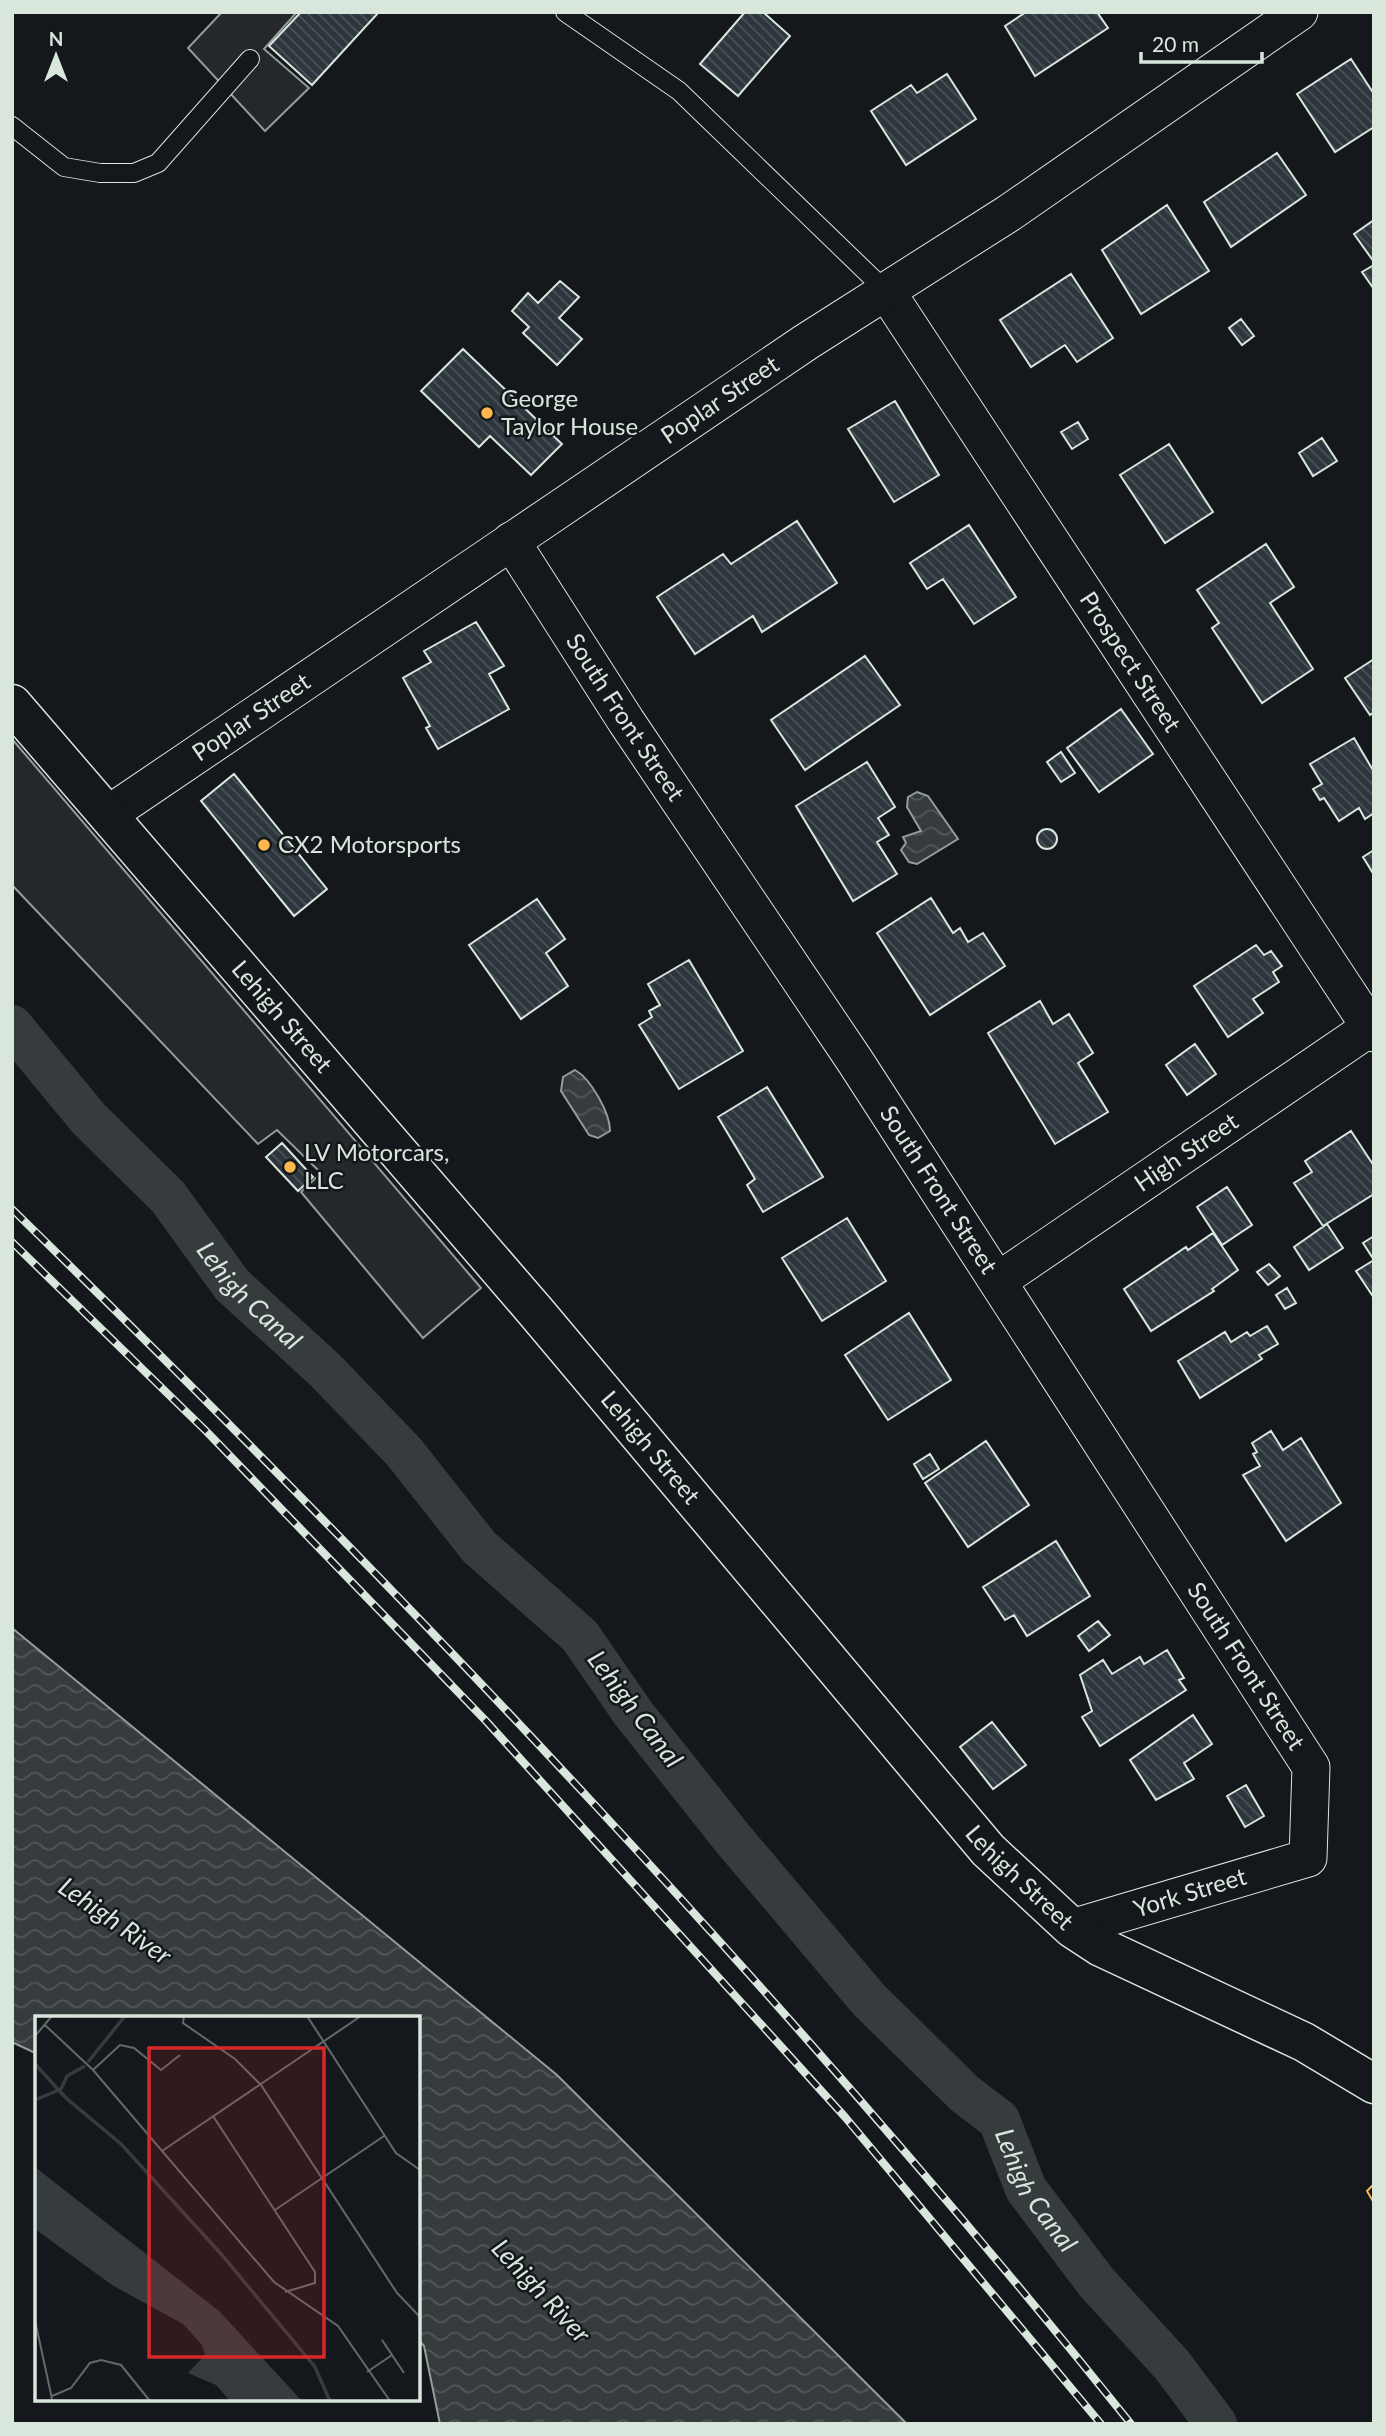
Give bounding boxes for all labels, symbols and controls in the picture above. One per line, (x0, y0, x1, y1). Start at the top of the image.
north arrow (21, 21, 91, 91)
scale bar (1141, 21, 1262, 65)
text: N (49, 27, 63, 50)
text: 20 m (1152, 31, 1199, 56)
street label: Poplar Street (655, 349, 784, 449)
place label: George Taylor House (501, 383, 638, 440)
marker: George Taylor House (479, 405, 495, 421)
street label: Prospect Street (1075, 585, 1188, 737)
street label: South Front Street (561, 628, 692, 806)
street label: Poplar Street (186, 666, 315, 766)
place label: CX2 Motorsports (278, 829, 461, 858)
marker: CX2 Motorsports (256, 837, 272, 853)
street label: Lehigh Street (227, 954, 339, 1078)
street label: South Front Street (875, 1100, 1004, 1279)
street label: High Street (1128, 1106, 1243, 1197)
place label: LV Motorcars, LLC (304, 1137, 449, 1194)
marker: LV Motorcars, LLC (282, 1159, 298, 1175)
water label: Lehigh Canal (191, 1235, 309, 1356)
street label: Lehigh Street (596, 1384, 707, 1510)
street label: South Front Street (1182, 1576, 1312, 1755)
water label: Lehigh Canal (581, 1644, 690, 1773)
street label: Lehigh Street (960, 1819, 1080, 1935)
street label: York Street (1130, 1861, 1250, 1922)
water label: Lehigh River (53, 1870, 179, 1971)
inset map (35, 2016, 420, 2401)
water label: Lehigh Canal (989, 2124, 1085, 2258)
water label: Lehigh River (486, 2232, 599, 2350)

